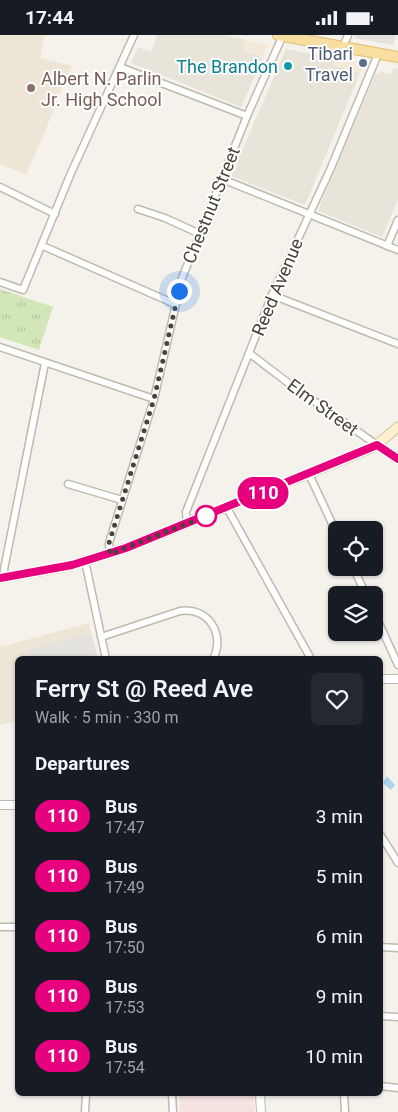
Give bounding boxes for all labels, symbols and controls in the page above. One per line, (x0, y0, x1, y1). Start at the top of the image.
text: 17:44 (25, 6, 74, 29)
place label: Tibari Travel (305, 43, 353, 85)
place label: The Brandon (176, 56, 278, 77)
marker: Tibari Travel (357, 57, 369, 69)
marker: The Brandon (282, 60, 294, 72)
place label: Albert N. Parlin Jr. High School (41, 68, 162, 110)
marker: Albert N. Parlin Jr. High School (25, 82, 37, 94)
street label: Chestnut Street (178, 143, 244, 266)
street label: Reed Avenue (247, 235, 307, 339)
your location (167, 279, 192, 304)
street label: Elm Street (284, 374, 363, 440)
line badge: 110 (234, 477, 292, 509)
text: 110 (248, 482, 278, 503)
unlabelled marker (195, 505, 217, 527)
map controls (328, 521, 383, 641)
button: locate (328, 521, 383, 576)
button: layers (328, 586, 383, 641)
button: heart (311, 673, 363, 725)
text: Ferry St @ Reed Ave (35, 675, 253, 703)
text: Walk · 5 min · 330 m (35, 708, 179, 727)
text: Departures (35, 752, 130, 775)
text: Bus (105, 795, 138, 818)
text: 110 (47, 805, 78, 826)
text: 3 min (316, 805, 363, 828)
text: 17:47 (105, 818, 145, 837)
text: Bus (105, 855, 138, 878)
text: 110 (47, 865, 78, 886)
text: 5 min (316, 865, 363, 888)
text: 17:49 (105, 878, 145, 897)
text: Bus (105, 915, 138, 938)
text: 110 (47, 925, 78, 946)
text: 6 min (316, 925, 363, 948)
text: 17:50 (105, 938, 145, 957)
text: Bus (105, 975, 138, 998)
text: 110 (47, 985, 78, 1006)
text: 9 min (316, 985, 363, 1008)
text: 17:53 (105, 998, 145, 1017)
text: Bus (105, 1035, 138, 1058)
text: 110 (47, 1045, 78, 1066)
text: 10 min (305, 1045, 363, 1068)
text: 17:54 (105, 1058, 145, 1077)

